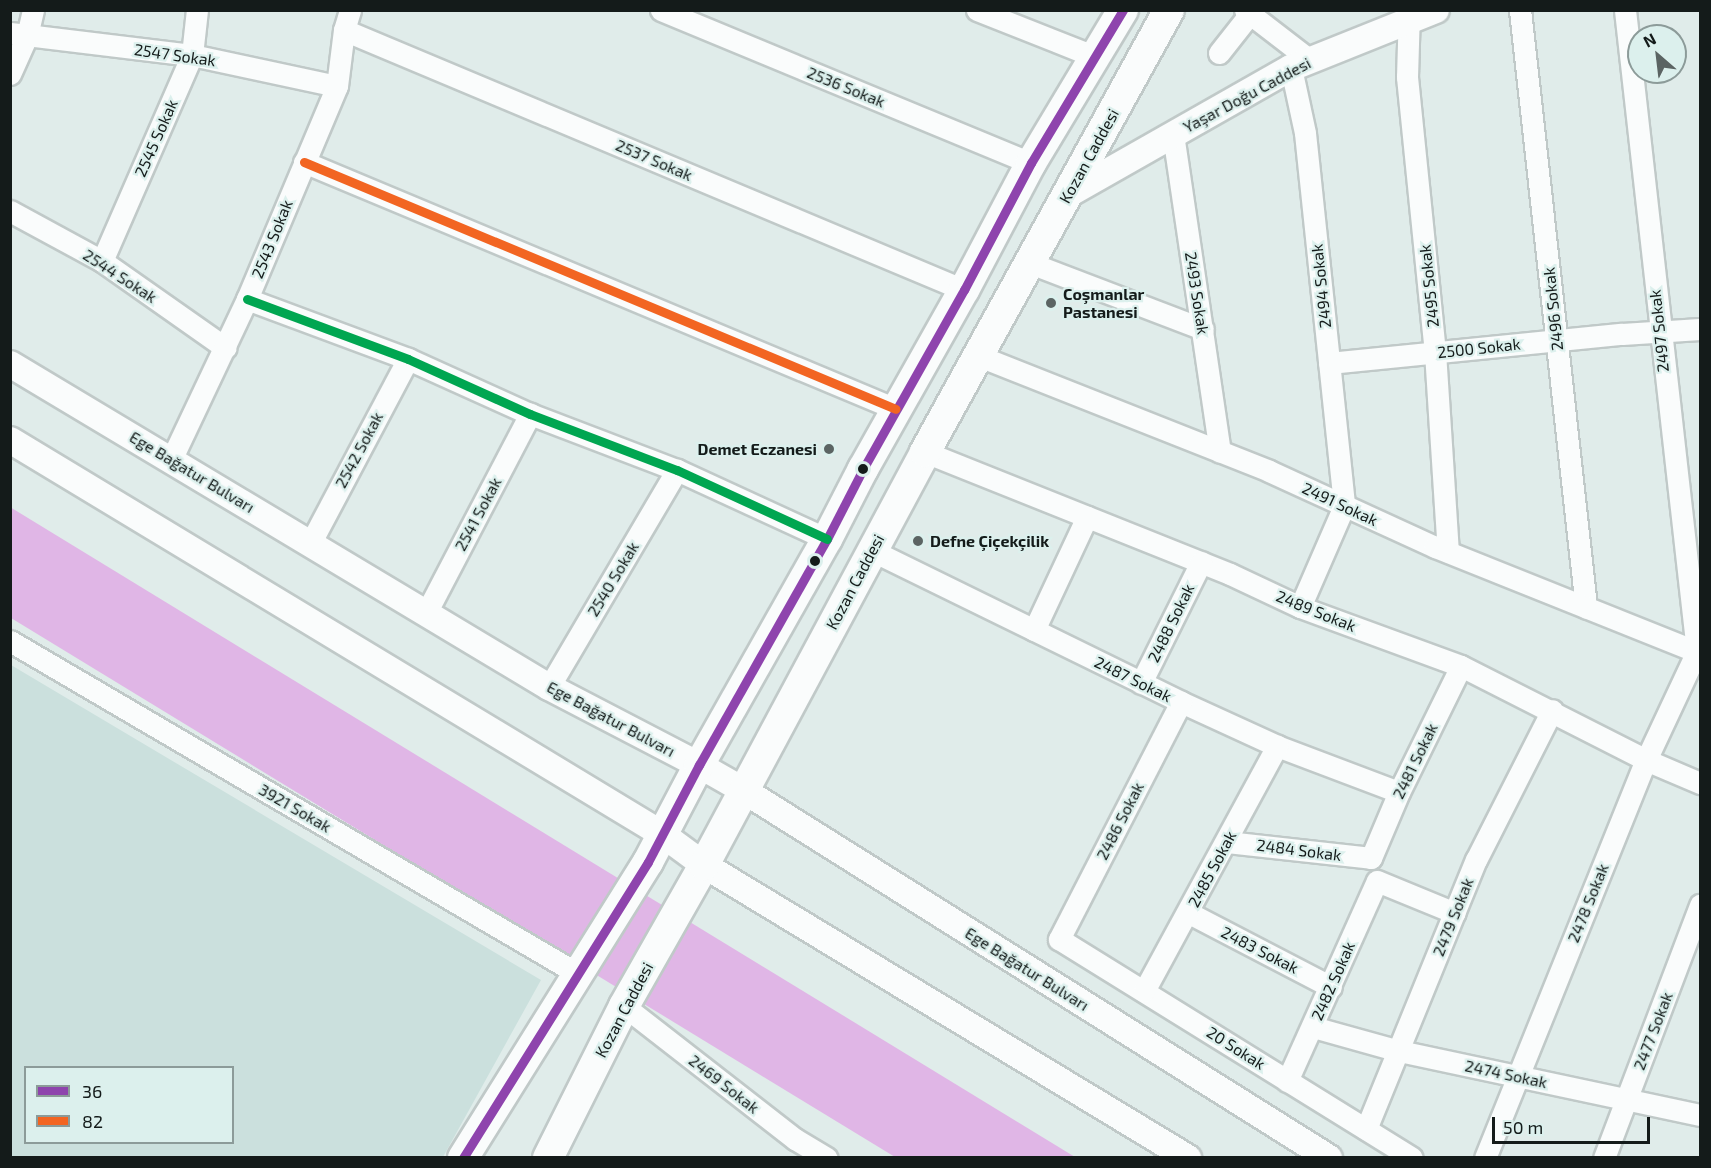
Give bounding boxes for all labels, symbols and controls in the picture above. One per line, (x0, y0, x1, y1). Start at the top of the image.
north arrow (1627, 24, 1687, 84)
text: N (1640, 28, 1659, 51)
street label: 2547 Sokak (133, 40, 217, 70)
street label: Yaşar Doğu Caddesi (1180, 53, 1314, 137)
street label: 2536 Sokak (804, 63, 888, 111)
street label: 2545 Sokak (130, 96, 182, 180)
street label: Kozan Caddesi (1055, 105, 1123, 207)
street label: 2537 Sokak (613, 135, 695, 185)
street label: 2543 Sokak (248, 197, 296, 281)
street label: 2494 Sokak (1307, 243, 1335, 329)
street label: 2495 Sokak (1415, 244, 1443, 328)
street label: 2544 Sokak (80, 245, 160, 307)
street label: 2493 Sokak (1181, 250, 1213, 336)
street label: 2496 Sokak (1539, 266, 1567, 352)
place label: Coşmanlar Pastanesi (1063, 284, 1144, 322)
street label: 2497 Sokak (1645, 289, 1673, 373)
marker: Coşmanlar Pastanesi (1044, 296, 1058, 310)
street label: 2500 Sokak (1436, 334, 1522, 362)
street label: 2542 Sokak (331, 409, 387, 491)
street label: Ege Bağatur Bulvarı (126, 427, 258, 517)
place label: Demet Eczanesi (697, 439, 817, 459)
marker: Demet Eczanesi (822, 442, 836, 456)
unlabelled marker (857, 463, 869, 475)
street label: 2541 Sokak (451, 474, 505, 554)
street label: 2491 Sokak (1299, 478, 1381, 530)
street label: Kozan Caddesi (822, 531, 888, 633)
place label: Defne Çiçekçilik (930, 531, 1049, 551)
marker: Defne Çiçekçilik (911, 534, 925, 548)
street label: 2540 Sokak (583, 538, 643, 620)
unlabelled marker (809, 555, 821, 567)
street label: 2488 Sokak (1144, 581, 1198, 665)
street label: 2489 Sokak (1273, 586, 1359, 636)
street label: 2487 Sokak (1091, 652, 1175, 706)
street label: Ege Bağatur Bulvarı (544, 677, 678, 761)
street label: 2481 Sokak (1388, 720, 1442, 802)
street label: 2486 Sokak (1092, 779, 1148, 863)
street label: 3921 Sokak (256, 780, 334, 836)
street label: 2485 Sokak (1184, 827, 1240, 911)
street label: 2484 Sokak (1256, 835, 1342, 865)
street label: 2478 Sokak (1563, 861, 1613, 945)
street label: 2479 Sokak (1429, 875, 1477, 959)
street label: 2483 Sokak (1218, 922, 1302, 978)
street label: Ege Bağatur Bulvarı (961, 923, 1093, 1015)
street label: 2482 Sokak (1307, 939, 1359, 1023)
street label: Kozan Caddesi (591, 959, 657, 1061)
street label: 2477 Sokak (1629, 989, 1677, 1073)
street label: 20 Sokak (1203, 1023, 1269, 1073)
street label: 2469 Sokak (685, 1051, 763, 1117)
street label: 2474 Sokak (1463, 1056, 1549, 1092)
legend (24, 1066, 234, 1144)
text: 36 (82, 1080, 102, 1102)
scale bar (1495, 1105, 1652, 1143)
text: 82 (82, 1110, 103, 1132)
text: 50 m (1503, 1116, 1543, 1138)

